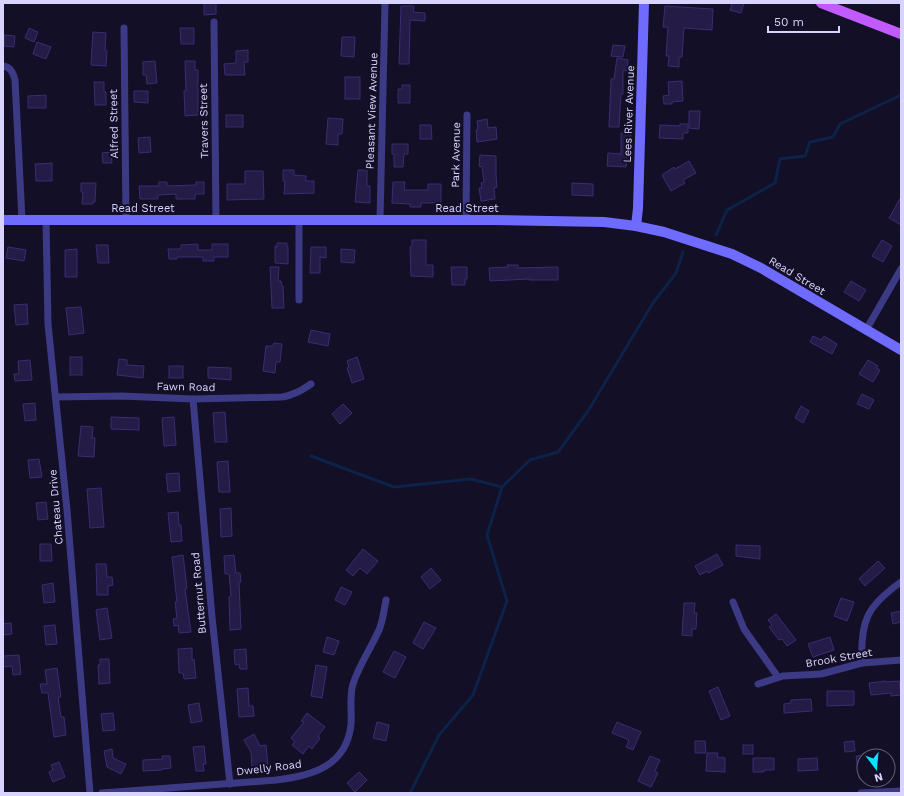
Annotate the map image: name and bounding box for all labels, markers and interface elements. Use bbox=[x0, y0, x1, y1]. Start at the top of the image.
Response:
scale bar bbox=[768, 8, 839, 34]
text: 50 m bbox=[774, 15, 804, 29]
street label: Pleasant View Avenue bbox=[363, 52, 381, 170]
street label: Lees River Avenue bbox=[621, 65, 637, 163]
street label: Travers Street bbox=[197, 83, 211, 159]
street label: Alfred Street bbox=[107, 89, 121, 159]
street label: Park Avenue bbox=[449, 122, 463, 188]
street label: Read Street bbox=[111, 202, 175, 215]
street label: Read Street bbox=[435, 202, 499, 215]
street label: Read Street bbox=[766, 254, 828, 298]
street label: Fawn Road bbox=[156, 380, 216, 394]
street label: Chateau Drive bbox=[46, 469, 66, 545]
street label: Butternut Road bbox=[189, 552, 209, 634]
street label: Brook Street bbox=[805, 646, 874, 670]
north arrow bbox=[856, 748, 896, 788]
street label: Dwelly Road bbox=[236, 758, 302, 778]
text: N bbox=[873, 770, 884, 785]

